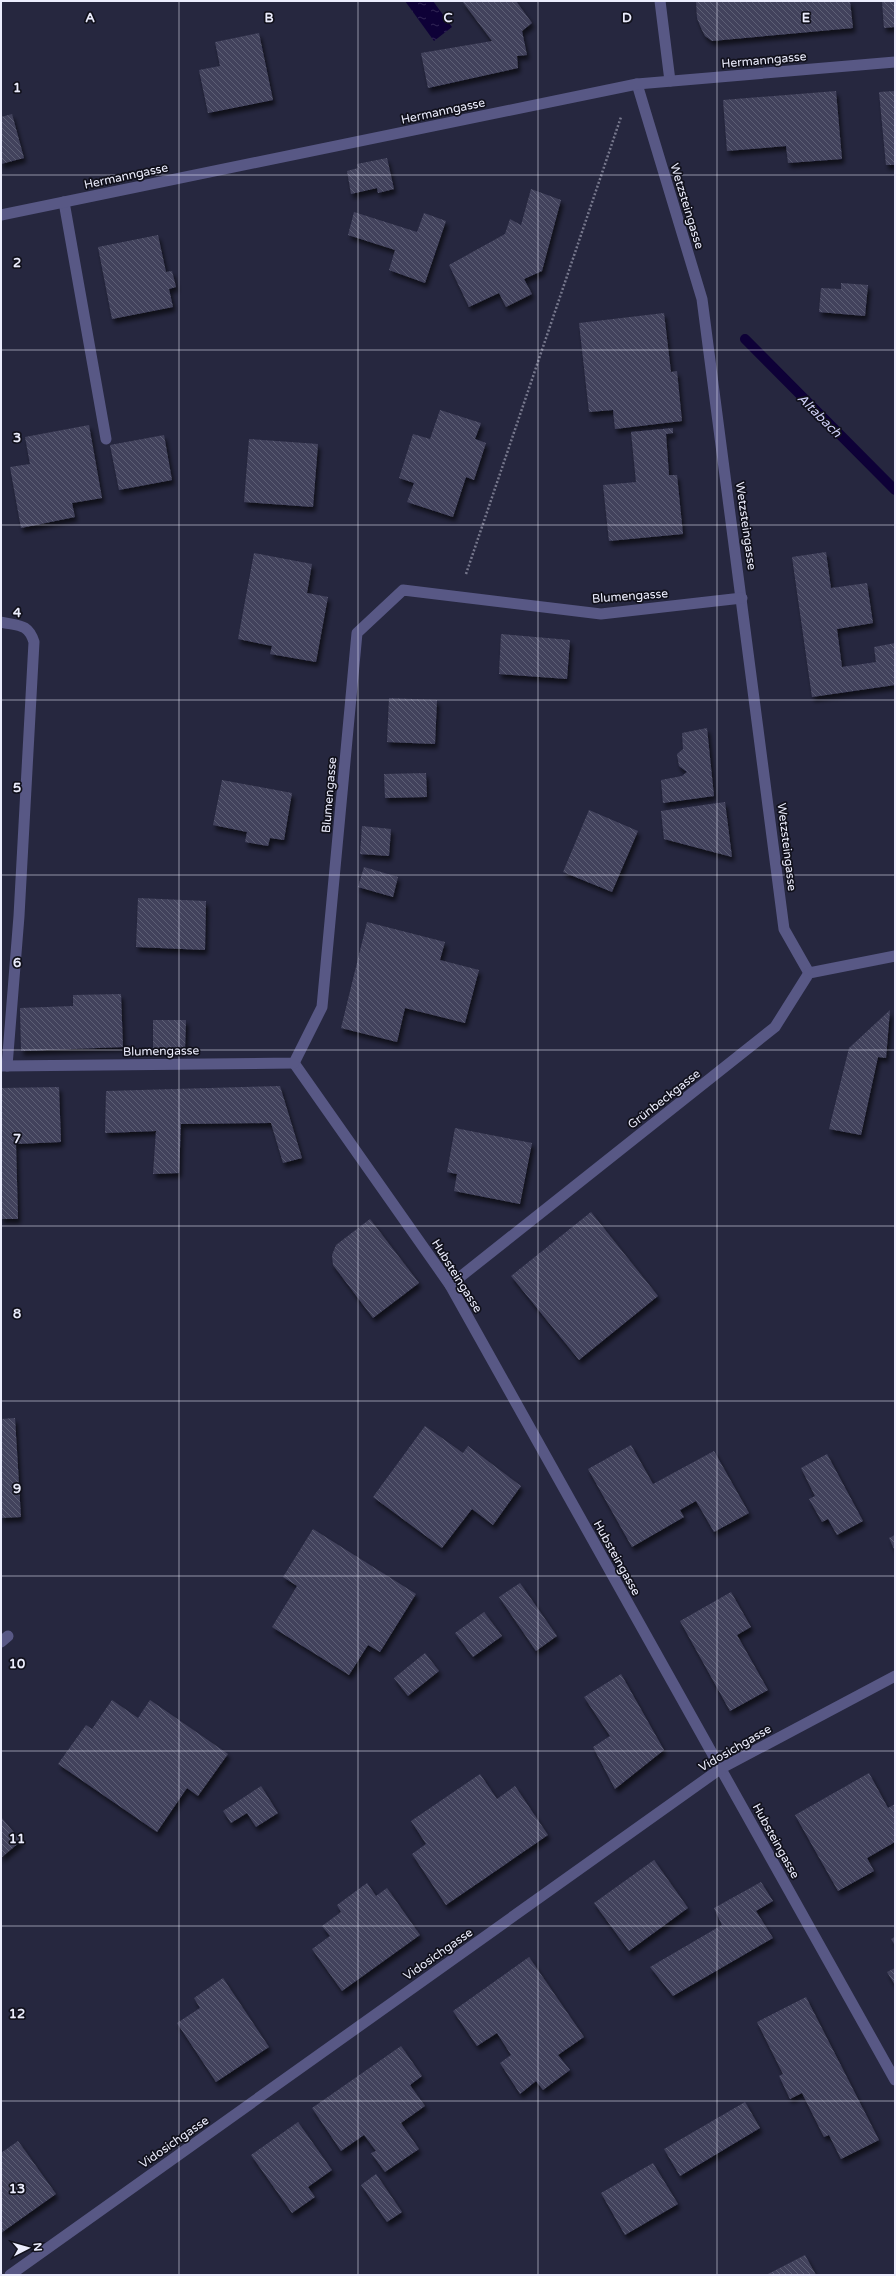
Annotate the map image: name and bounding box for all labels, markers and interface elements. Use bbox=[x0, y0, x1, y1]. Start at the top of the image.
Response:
text: A bbox=[85, 10, 95, 26]
text: B bbox=[264, 10, 274, 26]
text: C bbox=[443, 10, 453, 26]
text: D bbox=[622, 10, 632, 26]
text: E bbox=[802, 10, 810, 26]
street label: Hermanngasse bbox=[721, 49, 807, 71]
text: 1 bbox=[13, 80, 21, 96]
street label: Hermanngasse bbox=[400, 95, 486, 127]
street label: Hermanngasse bbox=[83, 160, 169, 192]
street label: Wetzsteingasse bbox=[667, 161, 707, 251]
text: 2 bbox=[13, 255, 21, 271]
water label: Altabach bbox=[794, 390, 845, 442]
text: 3 bbox=[13, 430, 21, 446]
street label: Wetzsteingasse bbox=[733, 481, 759, 571]
street label: Blumengasse bbox=[591, 586, 669, 606]
text: 4 bbox=[13, 605, 22, 621]
street label: Blumengasse bbox=[319, 756, 339, 834]
text: 5 bbox=[13, 780, 21, 796]
street label: Wetzsteingasse bbox=[775, 802, 799, 892]
text: 6 bbox=[13, 955, 21, 971]
street label: Blumengasse bbox=[123, 1043, 199, 1059]
street label: Grünbeckgasse bbox=[625, 1066, 703, 1132]
text: 7 bbox=[13, 1131, 21, 1147]
street label: Hubsteingasse bbox=[429, 1237, 485, 1315]
text: 8 bbox=[13, 1306, 21, 1322]
text: 9 bbox=[13, 1481, 21, 1497]
street label: Hubsteingasse bbox=[591, 1518, 644, 1598]
text: 10 bbox=[9, 1656, 25, 1672]
street label: Vidosichgasse bbox=[696, 1722, 774, 1774]
street label: Hubsteingasse bbox=[750, 1801, 803, 1881]
text: 11 bbox=[9, 1831, 25, 1847]
street label: Vidosichgasse bbox=[401, 1925, 475, 1983]
text: 12 bbox=[9, 2006, 25, 2022]
street label: Vidosichgasse bbox=[137, 2113, 211, 2171]
text: 13 bbox=[9, 2181, 25, 2197]
north arrow bbox=[8, 2228, 48, 2268]
text: N bbox=[31, 2242, 44, 2252]

